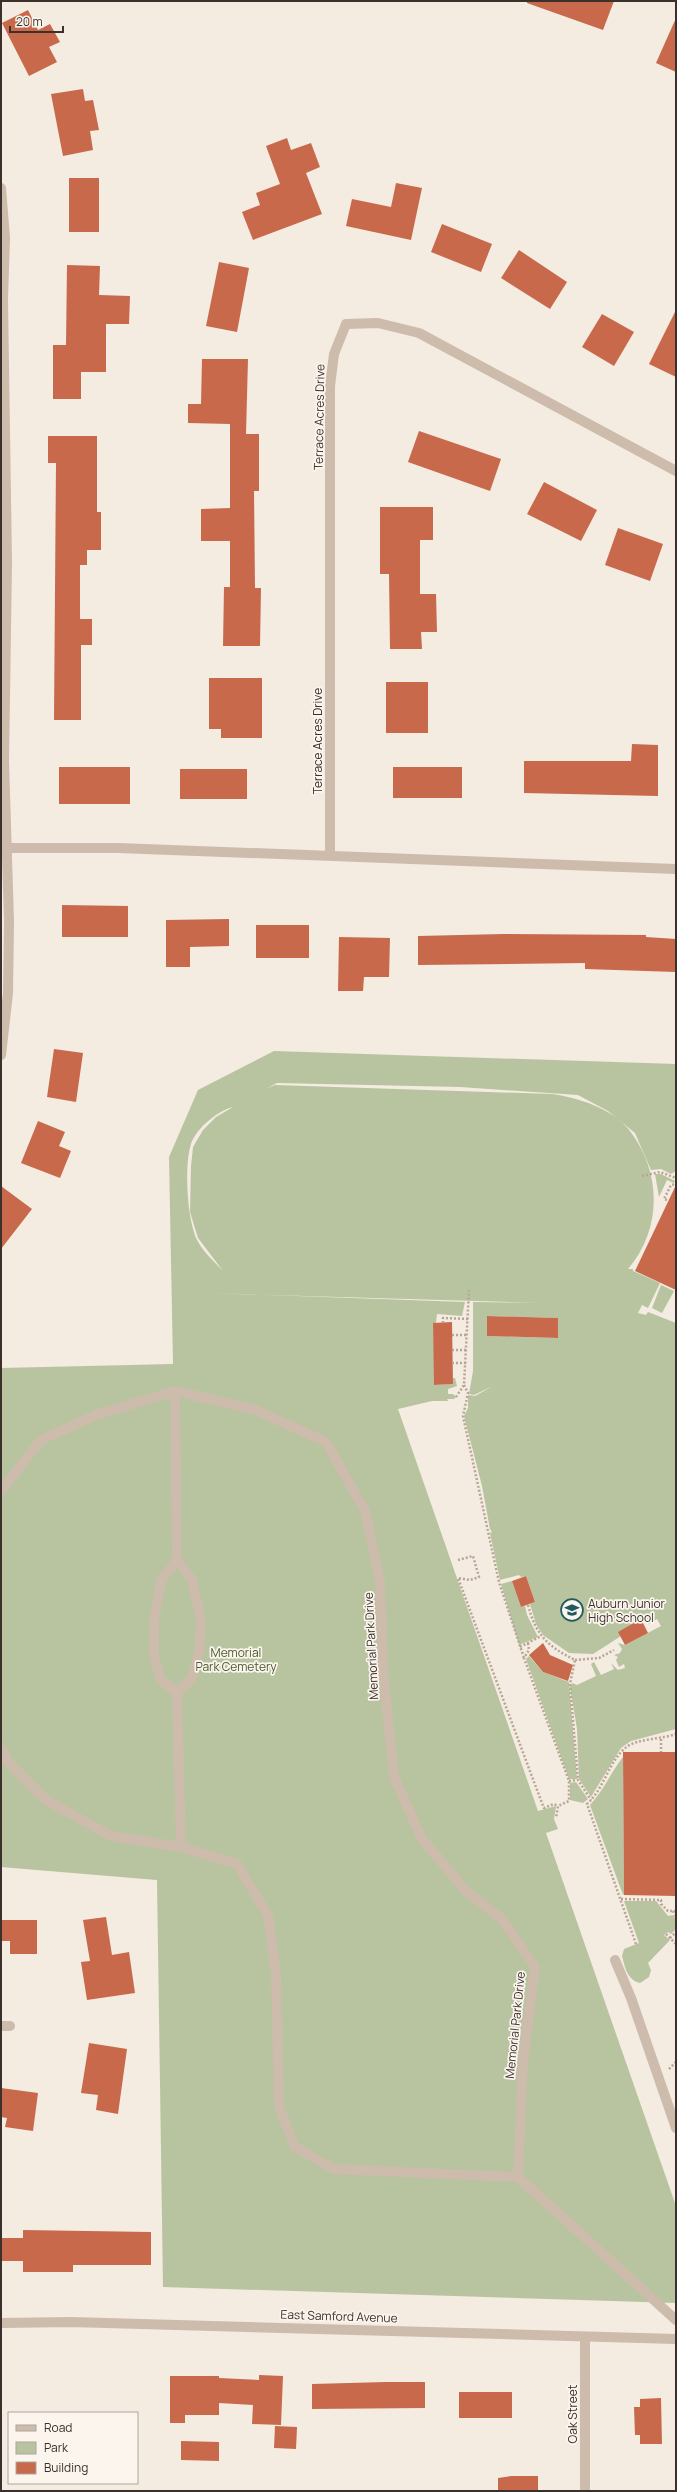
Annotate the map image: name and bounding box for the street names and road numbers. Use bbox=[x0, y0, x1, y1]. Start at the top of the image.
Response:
street label: Terrace Acres Drive bbox=[310, 364, 328, 470]
street label: Terrace Acres Drive bbox=[309, 688, 326, 794]
street label: Memorial Park Drive bbox=[360, 1592, 382, 1700]
street label: Memorial Park Drive bbox=[501, 1971, 529, 2079]
street label: East Samford Avenue bbox=[280, 2305, 398, 2327]
street label: Oak Street bbox=[564, 2384, 581, 2443]

